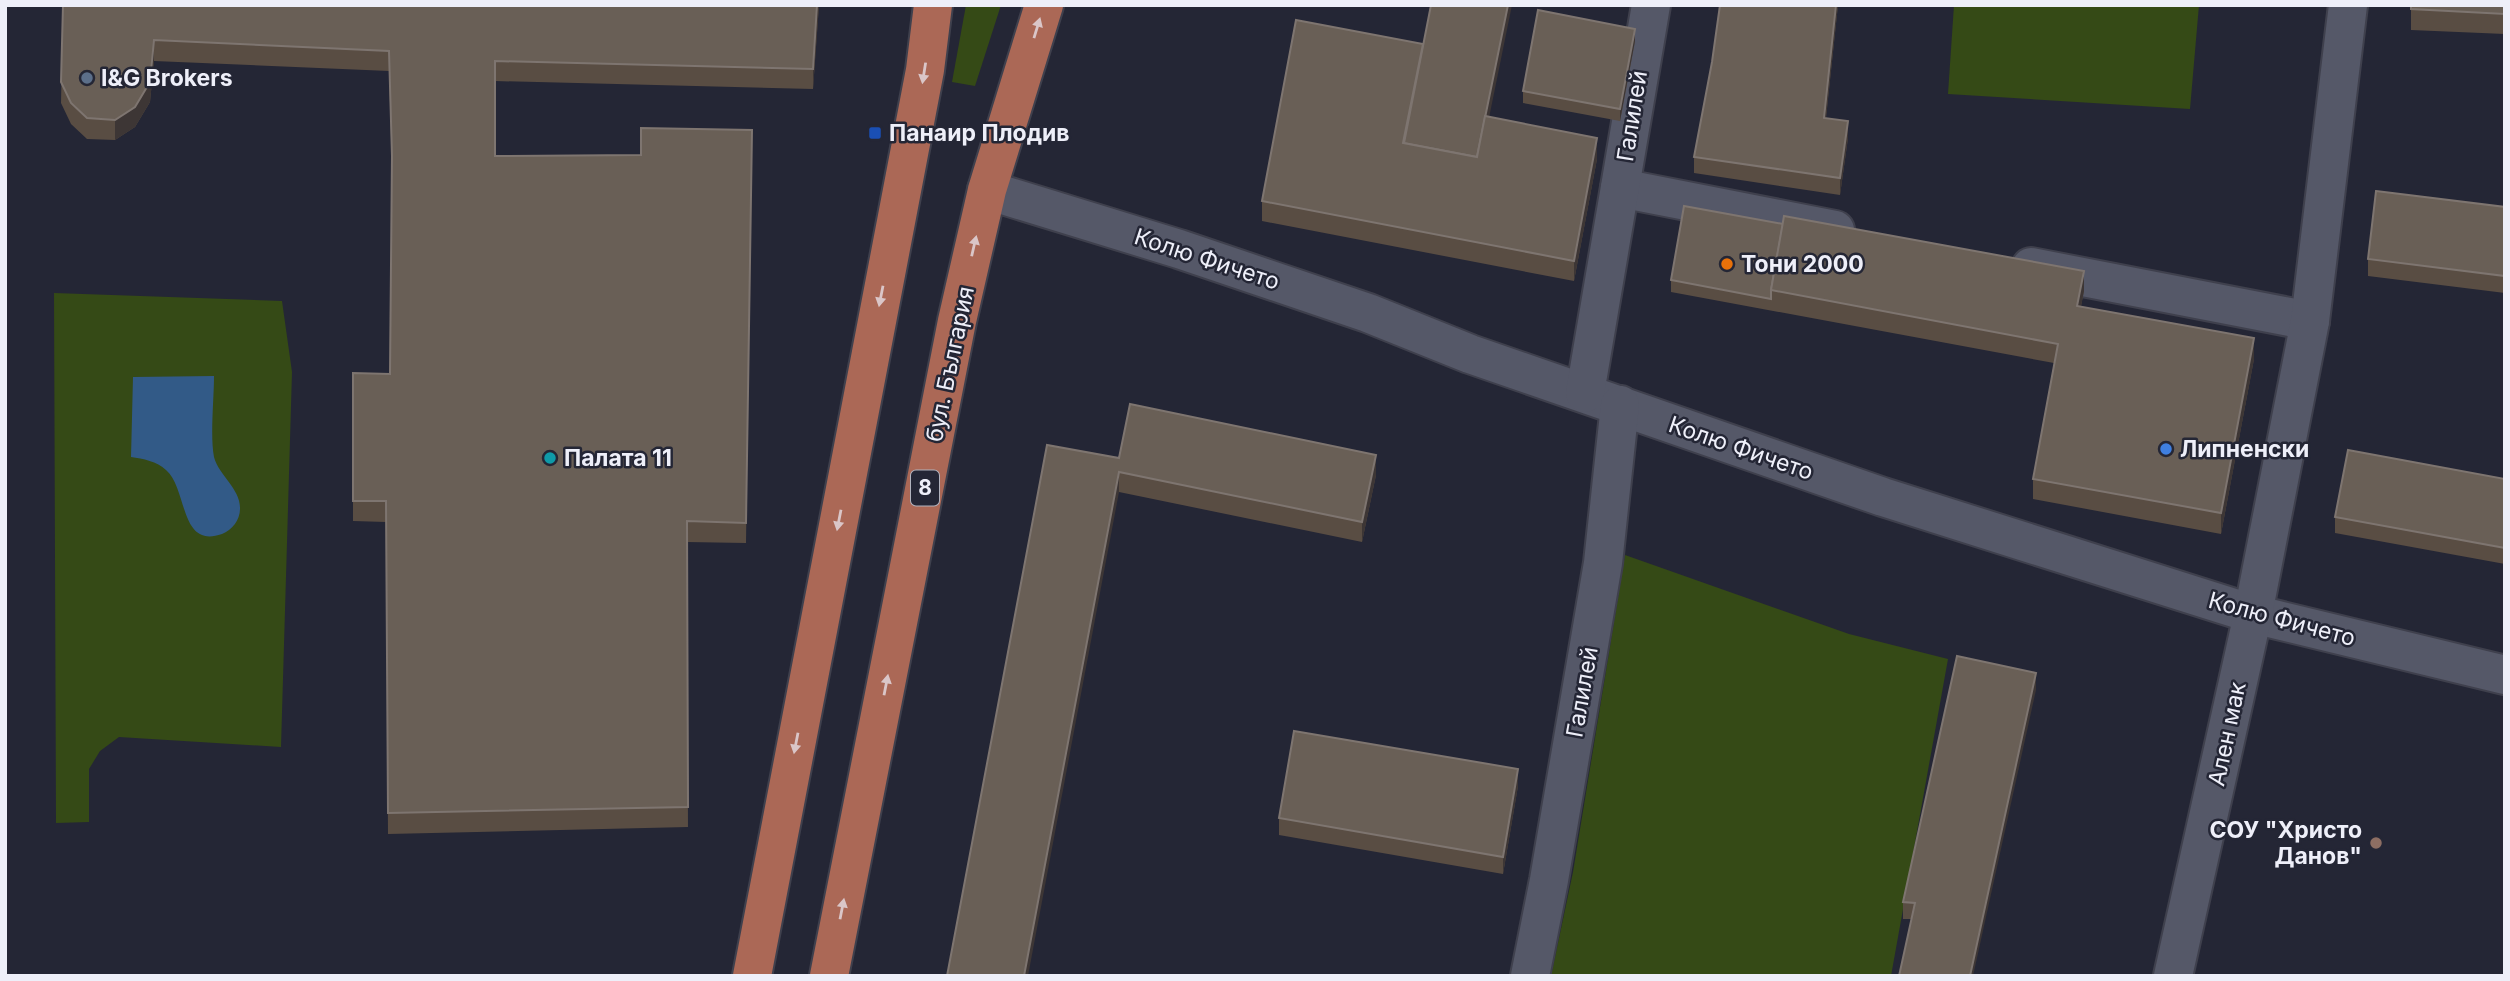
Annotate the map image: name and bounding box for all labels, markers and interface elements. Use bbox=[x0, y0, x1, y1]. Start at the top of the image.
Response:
one-way arrow bbox=[1033, 17, 1043, 38]
one-way arrow bbox=[918, 62, 929, 84]
place label: I&G Brokers bbox=[101, 64, 233, 92]
street label: Галилей bbox=[1611, 69, 1653, 163]
marker: I&G Brokers bbox=[79, 70, 95, 86]
place label: Панаир Плодив bbox=[889, 119, 1070, 147]
marker: Панаир Плодив bbox=[867, 125, 883, 141]
street label: Колю Фичето bbox=[1131, 222, 1283, 296]
one-way arrow bbox=[969, 235, 980, 257]
place label: Тони 2000 bbox=[1741, 250, 1864, 278]
marker: Тони 2000 bbox=[1719, 256, 1735, 272]
street label: бул. България bbox=[920, 284, 980, 444]
one-way arrow bbox=[876, 285, 887, 307]
street label: Колю Фичето bbox=[1665, 410, 1817, 486]
place label: Липненски bbox=[2180, 435, 2309, 463]
marker: Липненски bbox=[2158, 441, 2174, 457]
place label: Палата 11 bbox=[564, 444, 672, 472]
marker: Палата 11 bbox=[542, 450, 558, 466]
road number: 8 bbox=[911, 470, 939, 505]
one-way arrow bbox=[833, 509, 844, 531]
street label: Колю Фичето bbox=[2206, 586, 2358, 652]
street label: Галилей bbox=[1560, 644, 1604, 740]
one-way arrow bbox=[881, 674, 892, 696]
street label: Ален мак bbox=[2202, 679, 2252, 789]
one-way arrow bbox=[790, 732, 801, 754]
place label: СОУ "Христо Данов" bbox=[2209, 816, 2362, 870]
marker: СОУ "Христо Данов" bbox=[2368, 835, 2384, 851]
one-way arrow bbox=[837, 898, 848, 920]

